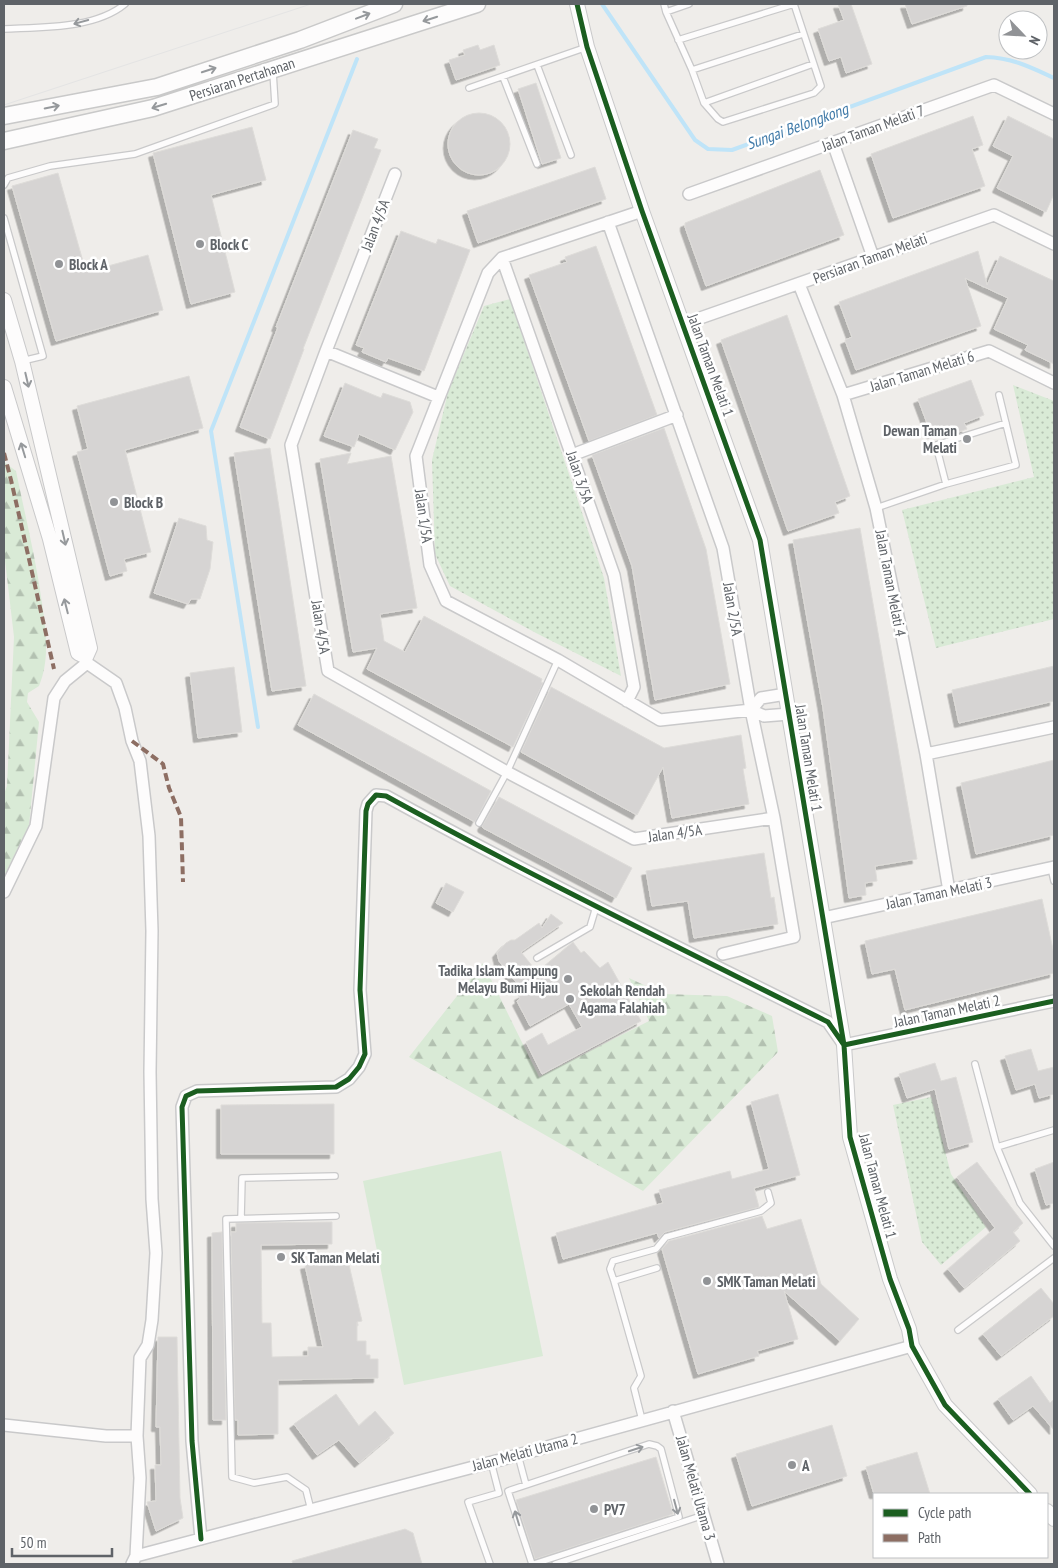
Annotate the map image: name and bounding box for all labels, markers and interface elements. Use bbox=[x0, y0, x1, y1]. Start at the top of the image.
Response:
north arrow bbox=[998, 10, 1048, 60]
one-way arrow bbox=[355, 11, 370, 20]
one-way arrow bbox=[423, 15, 439, 24]
one-way arrow bbox=[73, 18, 89, 28]
text: N bbox=[1025, 33, 1045, 48]
street label: Persiaran Pertahanan bbox=[187, 53, 297, 105]
one-way arrow bbox=[201, 64, 217, 74]
water label: Sungai Belongkong bbox=[743, 98, 852, 154]
street label: Jalan Taman Melati 7 bbox=[818, 101, 927, 156]
one-way arrow bbox=[43, 102, 59, 111]
one-way arrow bbox=[152, 102, 167, 111]
street label: Jalan 4/5A bbox=[356, 196, 394, 255]
street label: Persiaran Taman Melati bbox=[810, 229, 930, 287]
place label: Block C bbox=[210, 235, 249, 254]
marker: Block C bbox=[194, 238, 206, 250]
place label: Block A bbox=[69, 255, 108, 274]
marker: Block A bbox=[53, 258, 65, 270]
street label: Jalan Taman Melati 1 bbox=[683, 310, 738, 419]
street label: Jalan Taman Melati 6 bbox=[867, 346, 977, 396]
one-way arrow bbox=[23, 372, 32, 388]
place label: Dewan Taman Melati bbox=[883, 421, 957, 457]
marker: Dewan Taman Melati bbox=[961, 433, 973, 445]
one-way arrow bbox=[17, 442, 27, 458]
street label: Jalan 3/5A bbox=[562, 447, 598, 506]
street label: Jalan 1/5A bbox=[411, 487, 437, 545]
place label: Block B bbox=[124, 493, 163, 512]
marker: Block B bbox=[108, 496, 120, 508]
street label: Jalan Taman Melati 4 bbox=[871, 527, 911, 638]
one-way arrow bbox=[60, 530, 69, 546]
street label: Jalan 2/5A bbox=[719, 580, 747, 638]
street label: Jalan 4/5A bbox=[307, 598, 335, 656]
one-way arrow bbox=[61, 599, 70, 615]
street label: Jalan Taman Melati 1 bbox=[791, 702, 827, 813]
street label: Jalan 4/5A bbox=[646, 820, 704, 846]
street label: Jalan Taman Melati 3 bbox=[883, 872, 994, 914]
place label: Tadika Islam Kampung Melayu Bumi Hijau bbox=[438, 961, 558, 997]
marker: Tadika Islam Kampung Melayu Bumi Hijau bbox=[562, 973, 574, 985]
place label: Sekolah Rendah Agama Falahiah bbox=[579, 981, 665, 1017]
street label: Jalan Taman Melati 2 bbox=[891, 990, 1002, 1032]
marker: Sekolah Rendah Agama Falahiah bbox=[564, 993, 576, 1005]
street label: Jalan Taman Melati 1 bbox=[855, 1130, 901, 1241]
place label: SK Taman Melati bbox=[291, 1248, 380, 1267]
marker: SK Taman Melati bbox=[275, 1251, 287, 1263]
place label: SMK Taman Melati bbox=[717, 1272, 816, 1291]
marker: SMK Taman Melati bbox=[701, 1275, 713, 1287]
street label: Jalan Melati Utama 2 bbox=[469, 1429, 580, 1475]
street label: Jalan Melati Utama 3 bbox=[672, 1432, 720, 1543]
one-way arrow bbox=[627, 1443, 643, 1453]
place label: A bbox=[801, 1456, 810, 1475]
marker: A bbox=[786, 1459, 798, 1471]
legend bbox=[873, 1493, 1048, 1558]
one-way arrow bbox=[672, 1499, 682, 1515]
place label: PV7 bbox=[604, 1500, 626, 1519]
marker: PV7 bbox=[588, 1503, 600, 1515]
text: Cycle path bbox=[918, 1503, 971, 1522]
one-way arrow bbox=[512, 1510, 521, 1526]
scale bar bbox=[12, 1526, 112, 1558]
text: Path bbox=[918, 1528, 941, 1547]
text: 50 m bbox=[20, 1533, 46, 1552]

